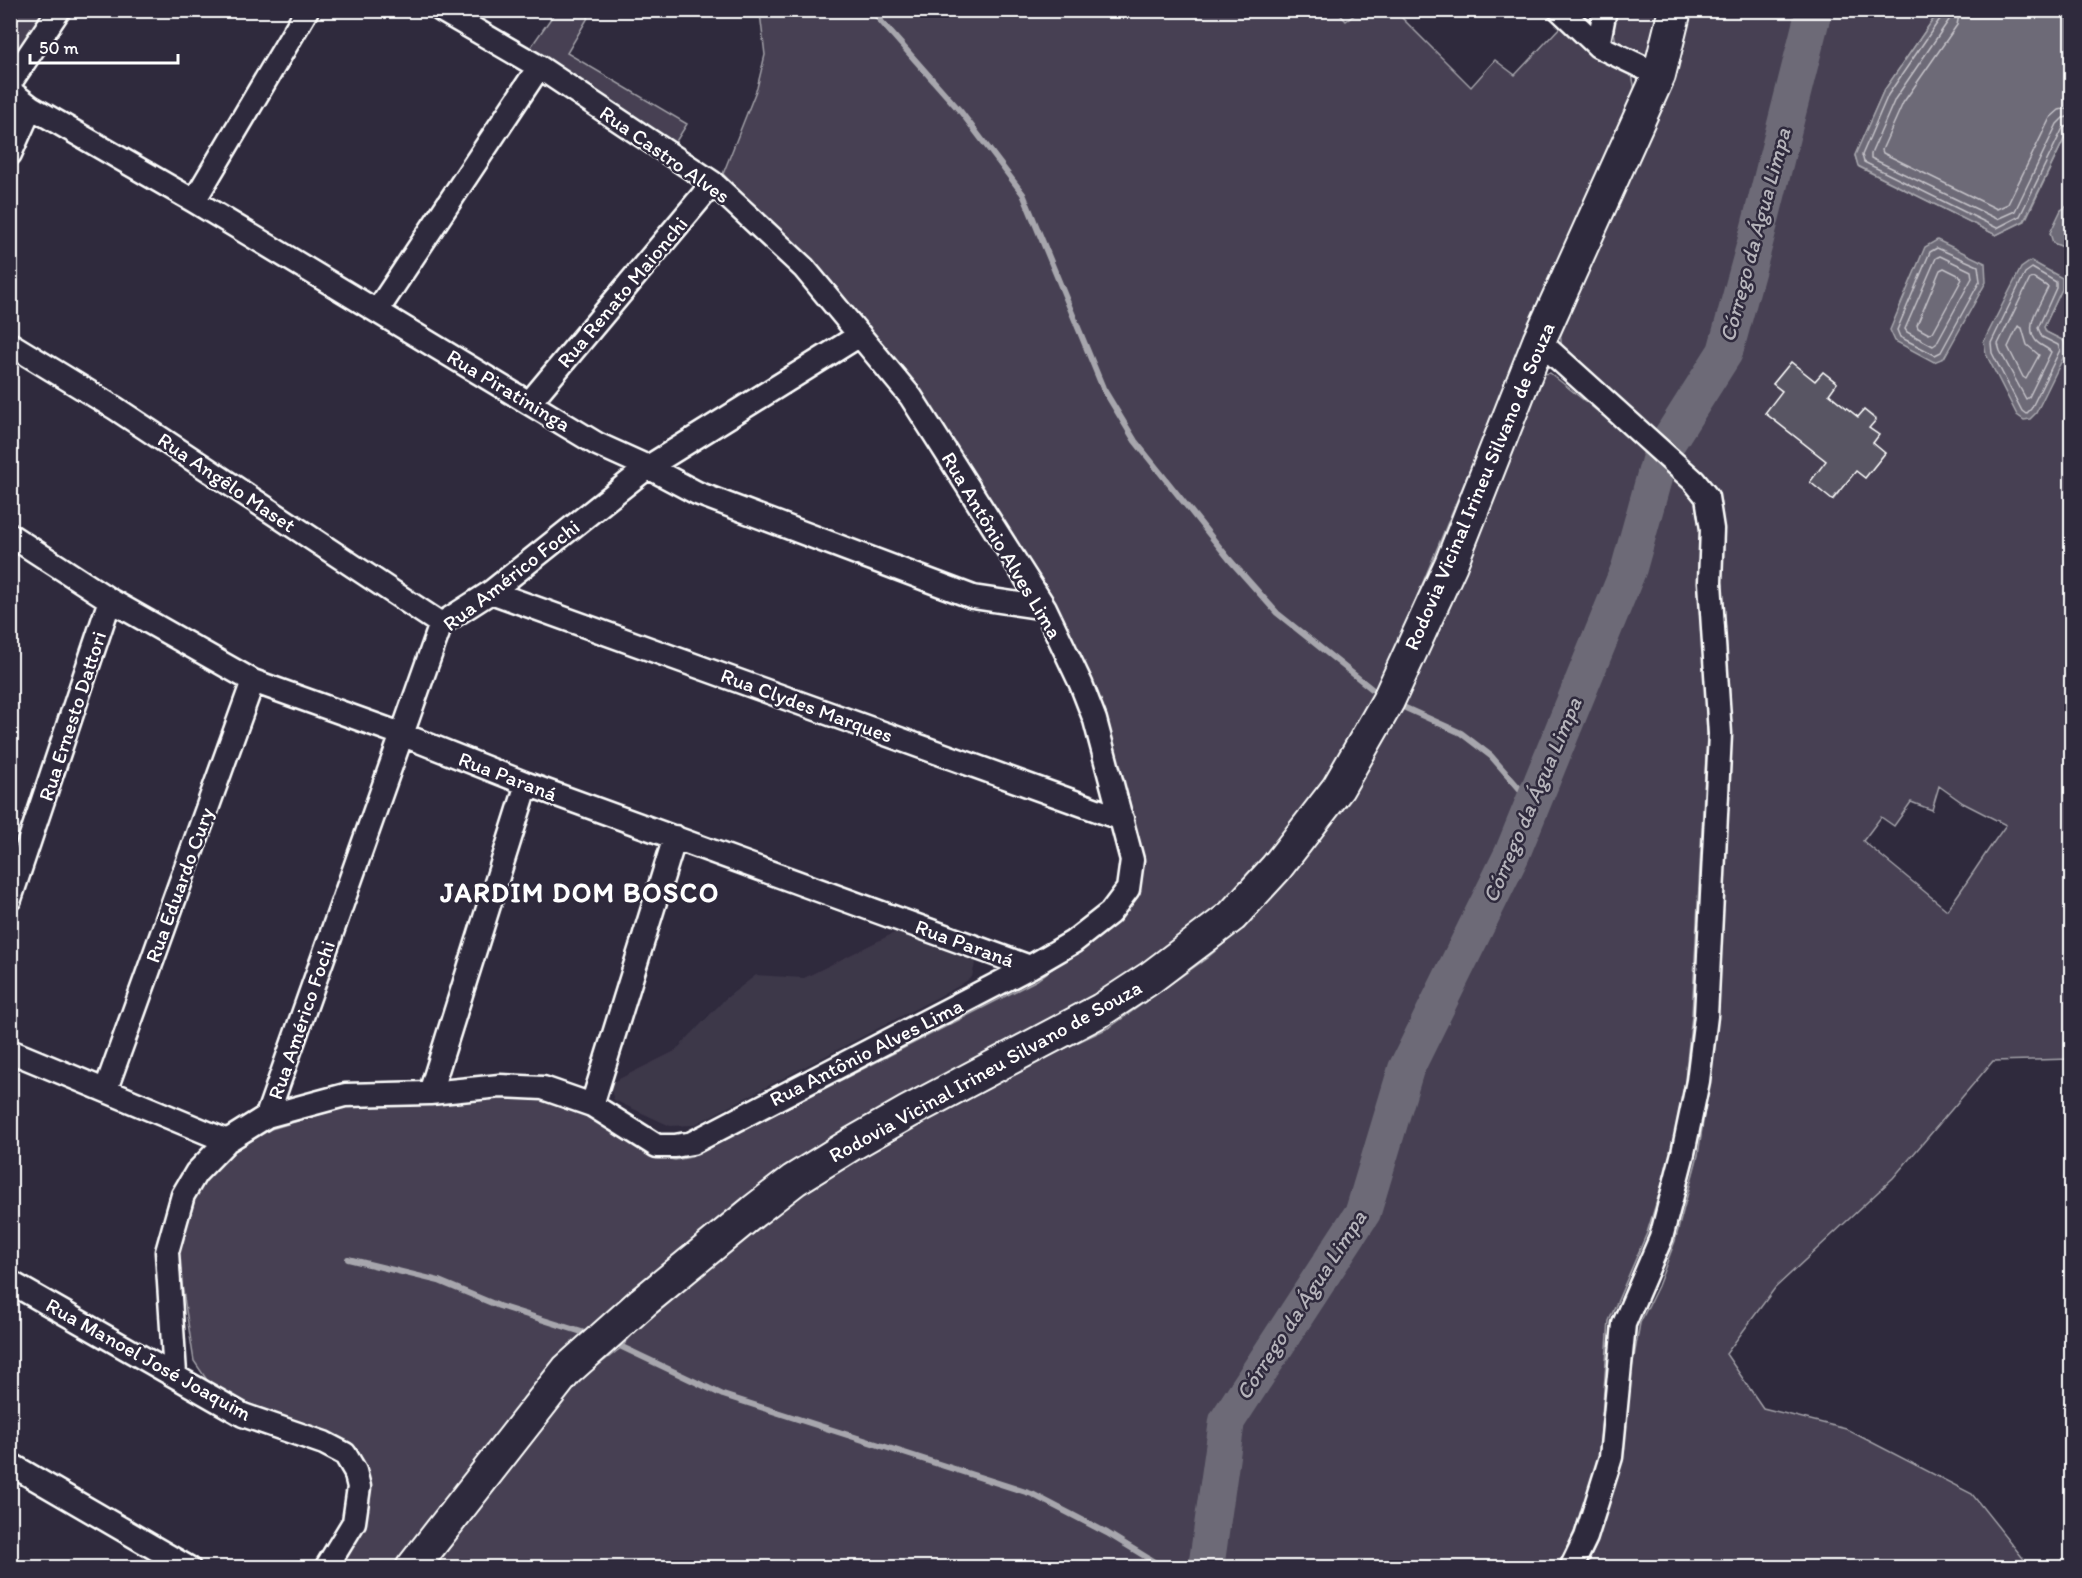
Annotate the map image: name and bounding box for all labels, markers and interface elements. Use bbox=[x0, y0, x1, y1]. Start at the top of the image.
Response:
scale bar bbox=[30, 27, 178, 65]
text: 50 m bbox=[39, 37, 79, 59]
street label: Rua Castro Alves bbox=[595, 100, 735, 208]
water label: Córrego da Água Limpa bbox=[1713, 125, 1797, 345]
street label: Rua Renato Maionchi bbox=[551, 211, 693, 373]
street label: Rodovia Vicinal Irineu Silvano de Souza bbox=[1398, 318, 1560, 654]
street label: Rua Piratininga bbox=[443, 343, 575, 437]
street label: Rua Angêlo Maset bbox=[153, 427, 301, 537]
street label: Rua Antônio Alves Lima bbox=[936, 447, 1068, 643]
street label: Rua Américo Fochi bbox=[438, 514, 584, 636]
street label: Rua Ernesto Dattori bbox=[33, 628, 111, 804]
street label: Rua Clydes Marques bbox=[718, 662, 896, 748]
water label: Córrego da Água Limpa bbox=[1477, 693, 1588, 907]
street label: Rua Paraná bbox=[455, 746, 561, 806]
street label: Rua Eduardo Cury bbox=[139, 804, 219, 966]
district label: JARDIM DOM BOSCO bbox=[439, 876, 720, 909]
street label: Rua Paraná bbox=[912, 914, 1018, 972]
street label: Rua Américo Fochi bbox=[262, 937, 340, 1103]
street label: Rodovia Vicinal Irineu Silvano de Souza bbox=[824, 974, 1146, 1168]
street label: Rua Antônio Alves Lima bbox=[765, 992, 967, 1112]
water label: Córrego da Água Limpa bbox=[1230, 1205, 1373, 1405]
street label: Rua Manoel José Joaquim bbox=[42, 1292, 256, 1426]

